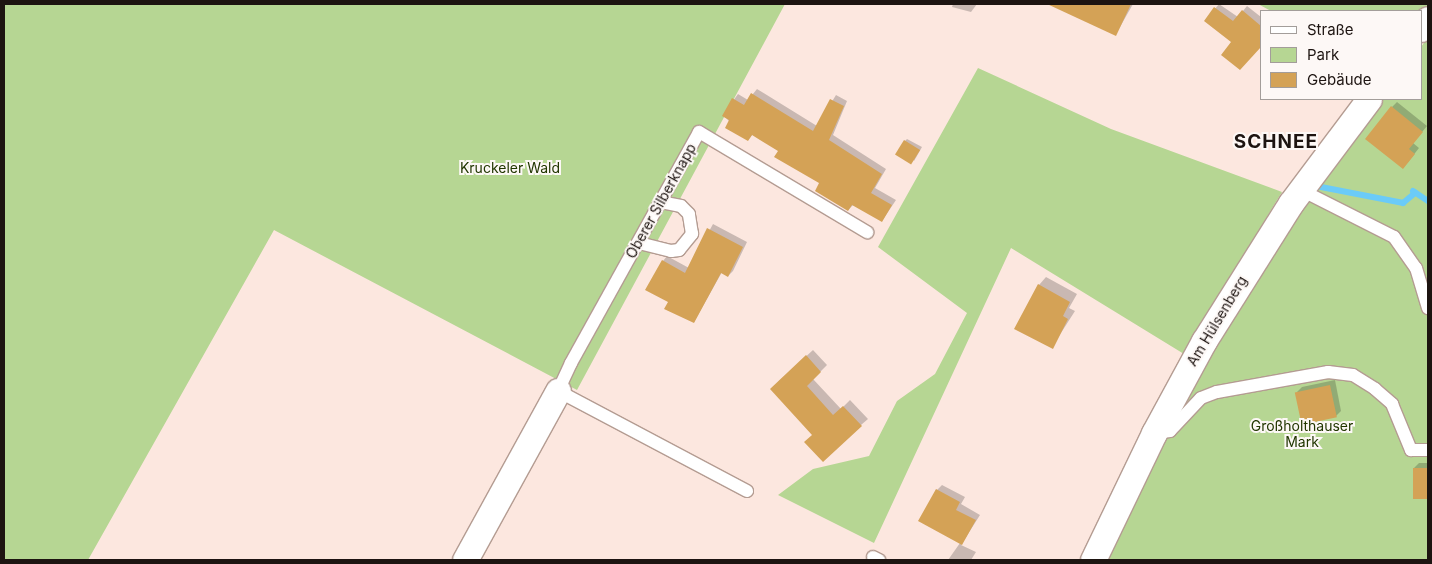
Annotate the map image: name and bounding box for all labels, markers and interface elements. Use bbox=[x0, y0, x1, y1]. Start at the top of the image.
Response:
legend bbox=[1260, 10, 1422, 100]
text: Straße bbox=[1307, 20, 1354, 39]
text: Park bbox=[1307, 45, 1339, 64]
text: Gebäude bbox=[1307, 70, 1372, 89]
district label: SCHNEE bbox=[1233, 131, 1319, 153]
street label: Oberer Silberknapp bbox=[622, 141, 700, 261]
park label: Kruckeler Wald bbox=[460, 160, 560, 176]
street label: Am Hülsenberg bbox=[1184, 273, 1250, 369]
park label: Großholthauser Mark bbox=[1251, 418, 1353, 451]

